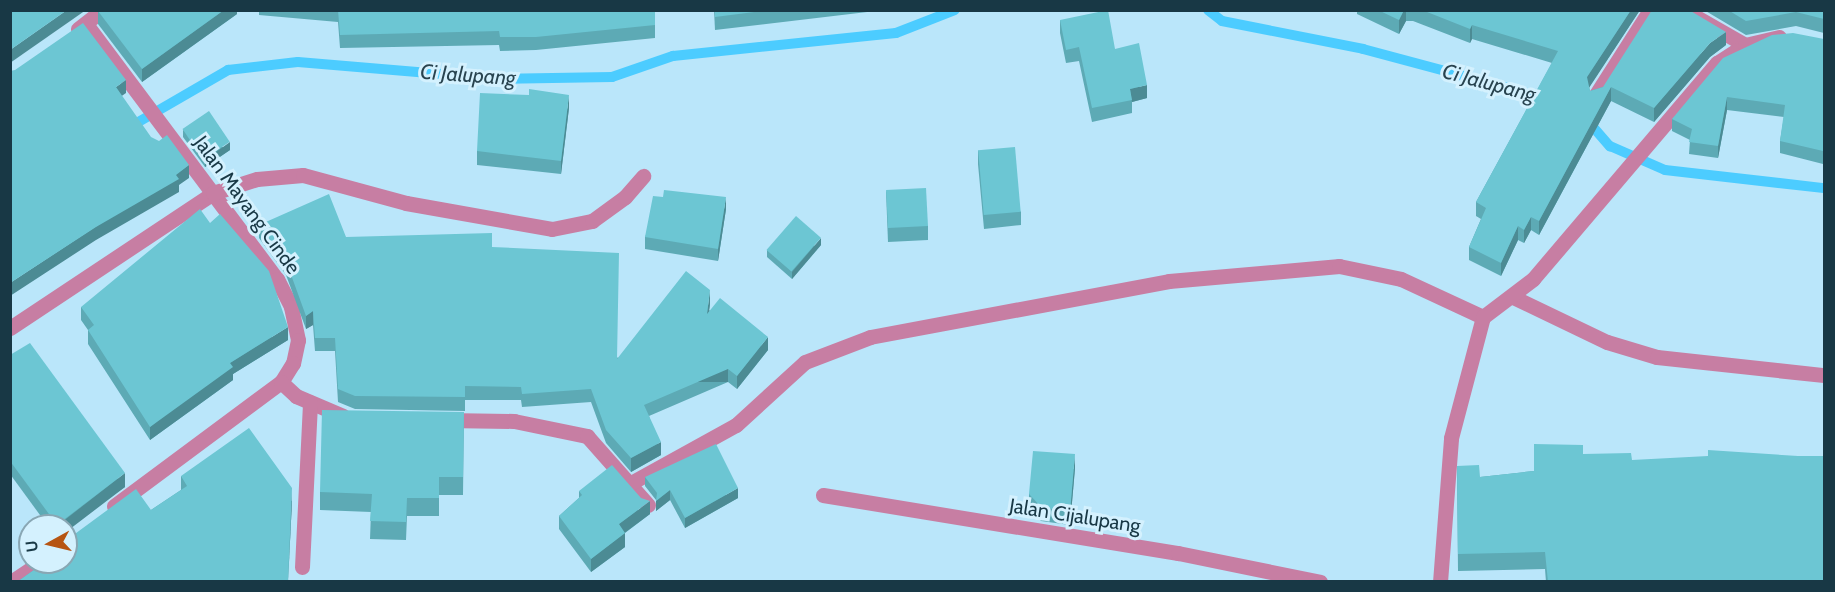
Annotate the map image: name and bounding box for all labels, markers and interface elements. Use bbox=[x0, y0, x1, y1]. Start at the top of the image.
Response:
water label: Ci Jalupang bbox=[1440, 58, 1538, 108]
water label: Ci Jalupang bbox=[419, 59, 517, 91]
street label: Jalan Mayang Cinde bbox=[189, 131, 305, 279]
street label: Jalan Cijalupang bbox=[1008, 494, 1142, 538]
north arrow bbox=[18, 514, 78, 574]
text: U bbox=[21, 539, 42, 553]

